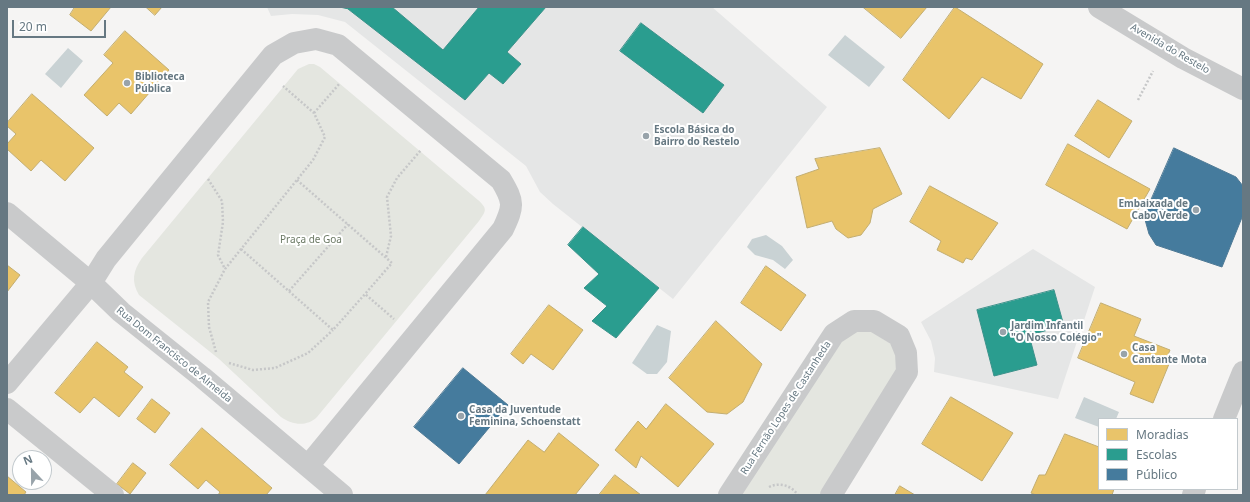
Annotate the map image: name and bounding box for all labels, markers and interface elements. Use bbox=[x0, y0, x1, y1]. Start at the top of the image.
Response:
scale bar bbox=[14, 12, 108, 38]
text: 20 m bbox=[19, 18, 47, 35]
street label: Avenida do Restelo bbox=[1128, 21, 1212, 77]
place label: Biblioteca Pública bbox=[135, 71, 185, 94]
marker: Biblioteca Pública bbox=[122, 78, 132, 88]
place label: Escola Básica do Bairro do Restelo bbox=[654, 124, 739, 148]
marker: Escola Básica do Bairro do Restelo bbox=[641, 131, 651, 141]
place label: Embaixada de Cabo Verde bbox=[1118, 198, 1188, 222]
marker: Embaixada de Cabo Verde bbox=[1191, 205, 1201, 215]
park label: Praça de Goa bbox=[280, 234, 342, 246]
street label: Rua Dom Francisco de Almeida bbox=[114, 305, 234, 405]
place label: Jardim Infantil "O Nosso Colégio" bbox=[1011, 320, 1101, 344]
marker: Jardim Infantil "O Nosso Colégio" bbox=[998, 327, 1008, 337]
street label: Rua Fernão Lopes de Castanheda bbox=[738, 339, 834, 477]
place label: Casa Cantante Mota bbox=[1132, 342, 1207, 366]
marker: Casa Cantante Mota bbox=[1119, 349, 1129, 359]
place label: Casa da Juventude Feminina, Schoenstatt bbox=[469, 404, 581, 428]
marker: Casa da Juventude Feminina, Schoenstatt bbox=[456, 411, 466, 421]
legend bbox=[1098, 418, 1238, 490]
text: Moradias bbox=[1136, 426, 1189, 443]
text: Escolas bbox=[1136, 446, 1177, 463]
north arrow bbox=[12, 450, 52, 490]
text: N bbox=[21, 451, 35, 468]
text: Público bbox=[1136, 466, 1177, 483]

